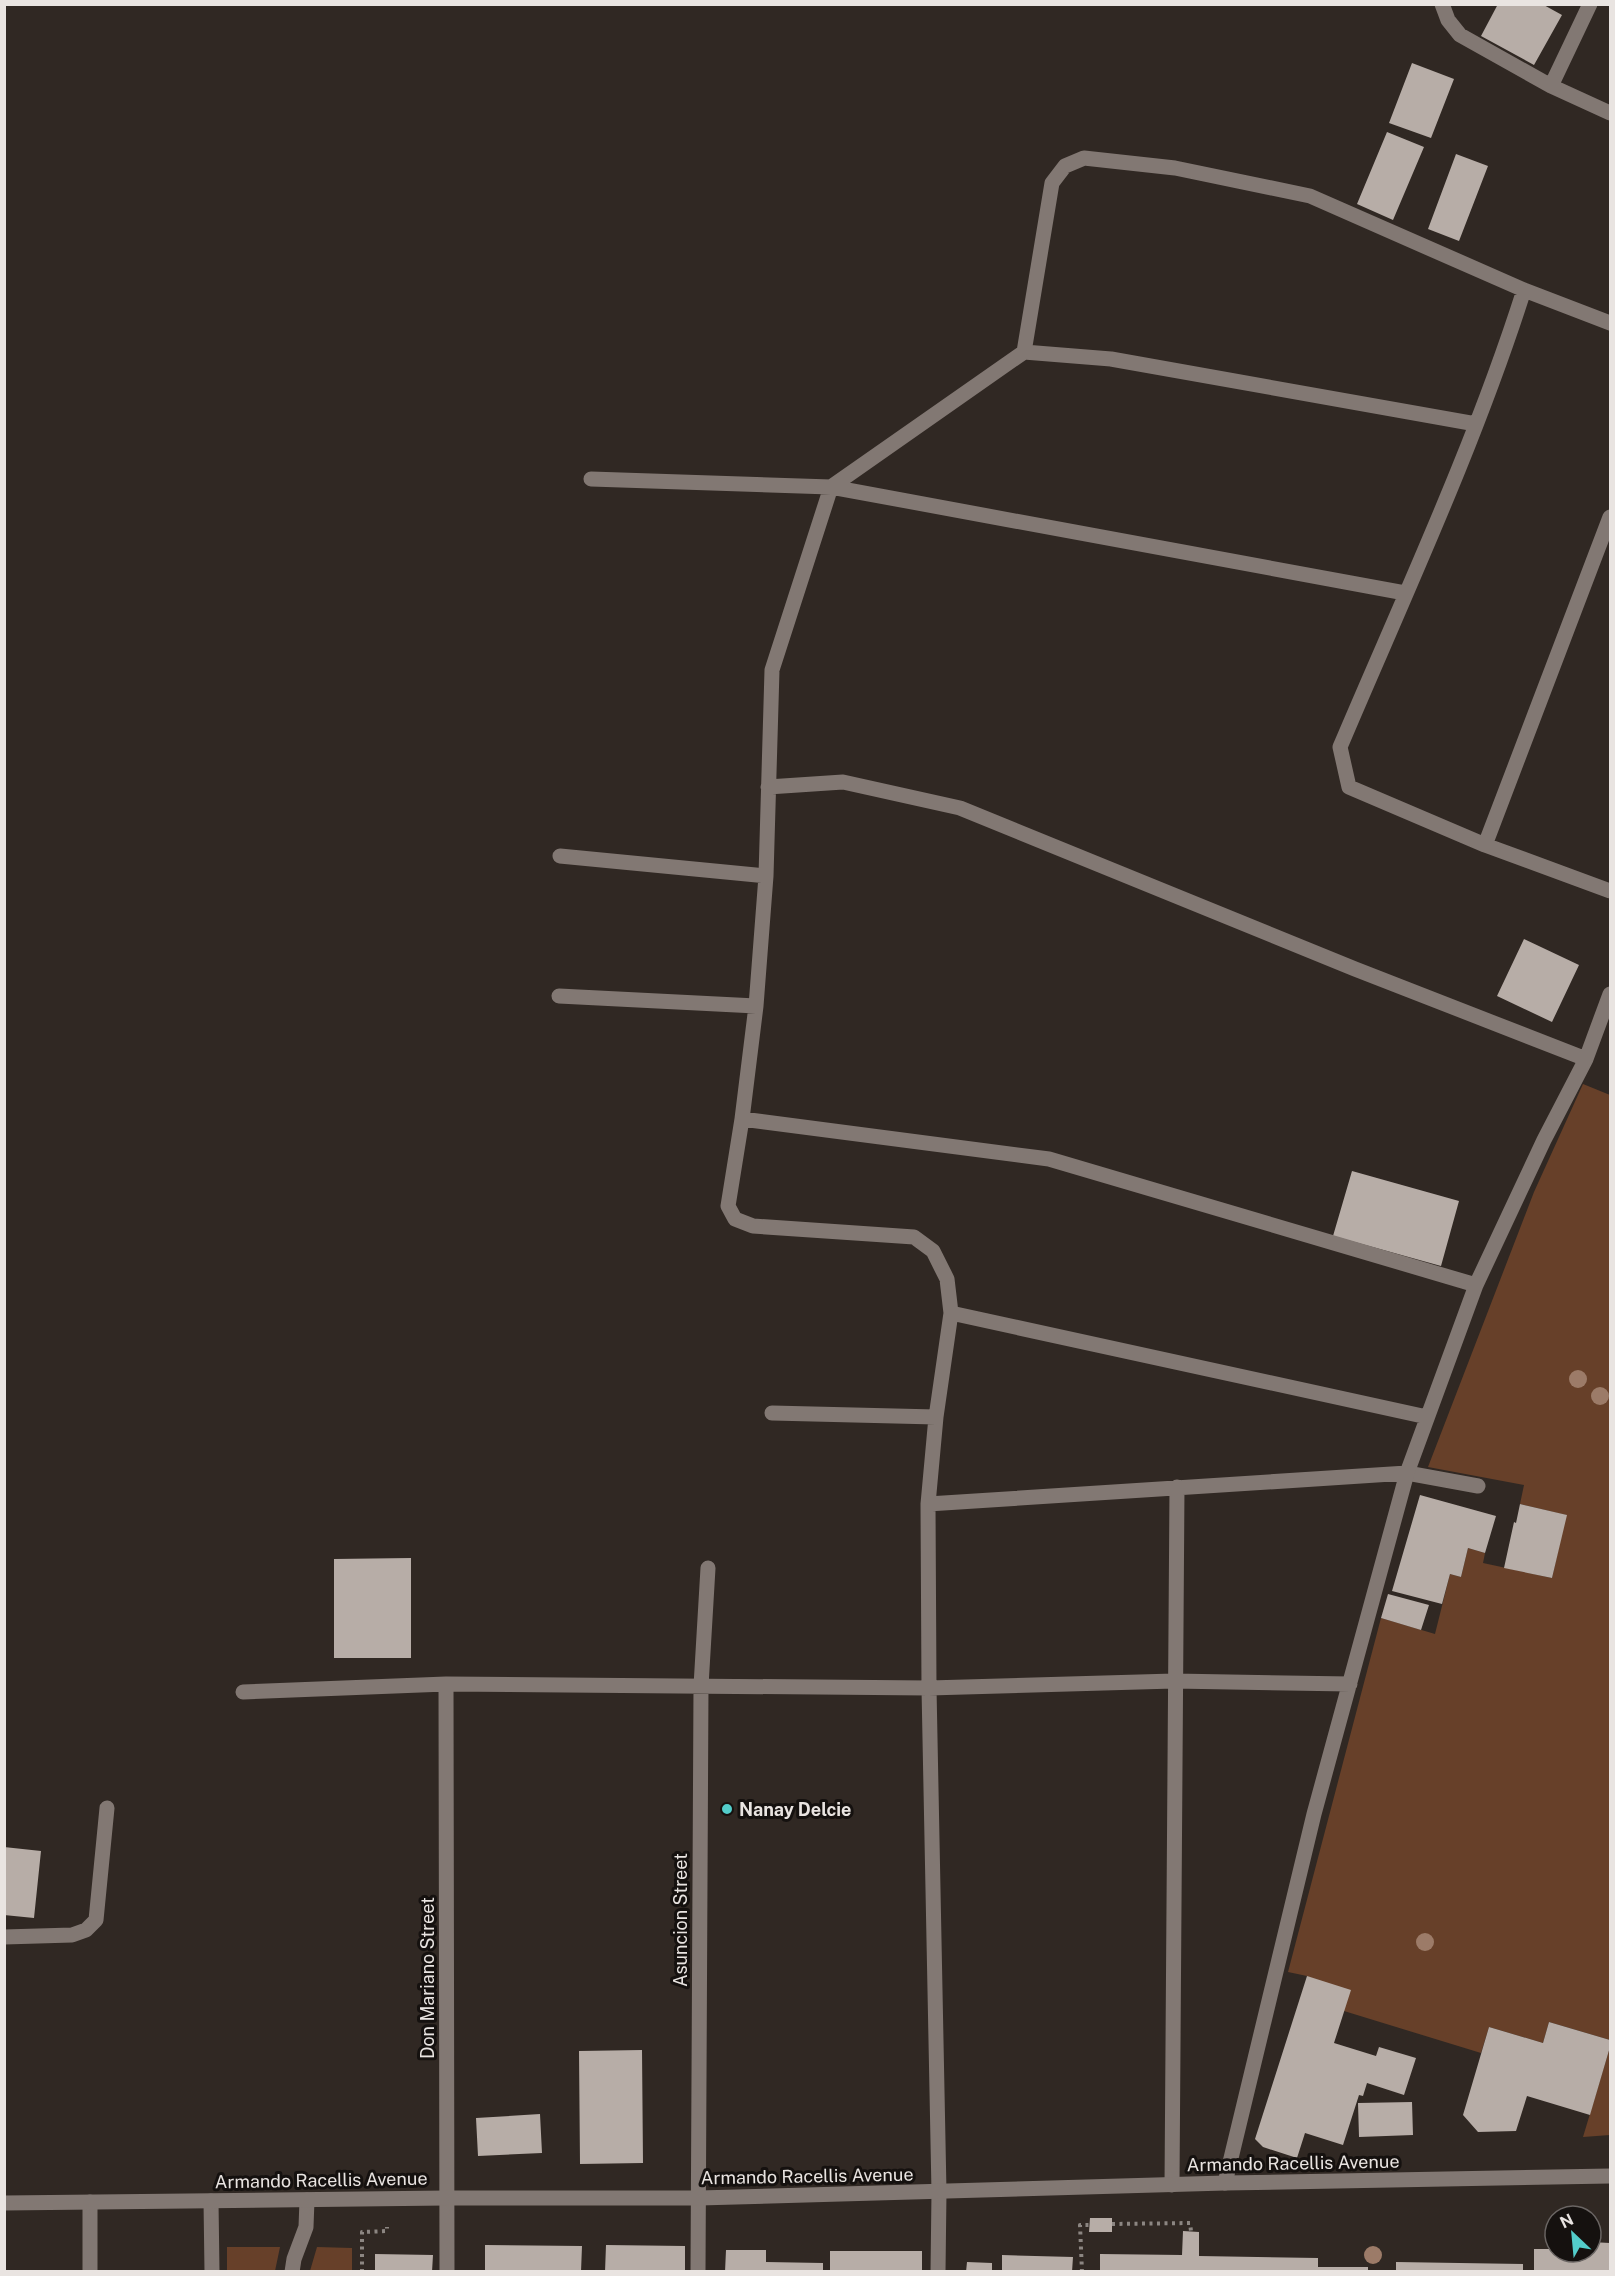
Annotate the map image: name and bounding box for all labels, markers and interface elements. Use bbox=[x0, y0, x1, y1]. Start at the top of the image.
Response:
place label: Nanay Delcie bbox=[739, 1799, 851, 1820]
marker: Nanay Delcie bbox=[720, 1802, 734, 1816]
street label: Asuncion Street bbox=[670, 1853, 691, 1987]
street label: Don Mariano Street bbox=[417, 1897, 438, 2059]
street label: Armando Racellis Avenue bbox=[1186, 2151, 1400, 2175]
street label: Armando Racellis Avenue bbox=[700, 2164, 914, 2188]
street label: Armando Racellis Avenue bbox=[214, 2168, 428, 2192]
north arrow bbox=[1543, 2204, 1603, 2264]
text: N bbox=[1557, 2210, 1576, 2232]

